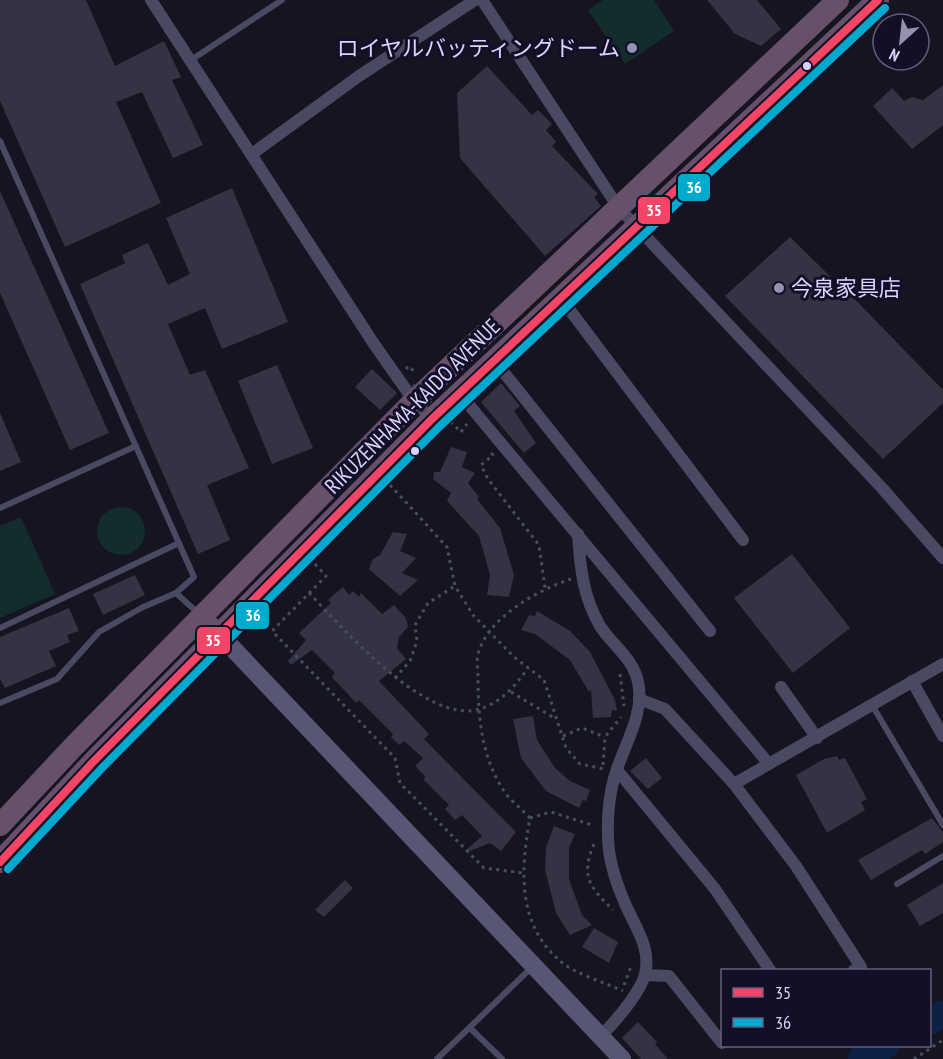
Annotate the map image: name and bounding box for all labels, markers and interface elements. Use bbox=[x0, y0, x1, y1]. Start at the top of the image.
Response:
north arrow bbox=[871, 12, 931, 72]
place label: ロイヤルバッティングドーム bbox=[337, 34, 620, 62]
marker: ロイヤルバッティングドーム bbox=[625, 41, 639, 55]
text: N bbox=[886, 44, 903, 66]
unlabelled marker bbox=[801, 60, 813, 72]
line badge: 36 bbox=[677, 173, 711, 202]
text: 36 bbox=[686, 177, 702, 197]
line badge: 35 bbox=[637, 196, 671, 225]
text: 35 bbox=[646, 200, 662, 220]
place label: 今泉家具店 bbox=[791, 274, 901, 302]
marker: 今泉家具店 bbox=[772, 281, 786, 295]
street label: RIKUZENHAMA-KAIDO AVENUE bbox=[318, 312, 506, 500]
unlabelled marker bbox=[409, 445, 421, 457]
line badge: 36 bbox=[235, 601, 270, 630]
text: 36 bbox=[245, 605, 261, 625]
line badge: 35 bbox=[196, 626, 231, 655]
text: 35 bbox=[205, 630, 221, 650]
legend bbox=[721, 969, 931, 1047]
text: 35 bbox=[775, 981, 791, 1004]
text: 36 bbox=[775, 1011, 791, 1034]

